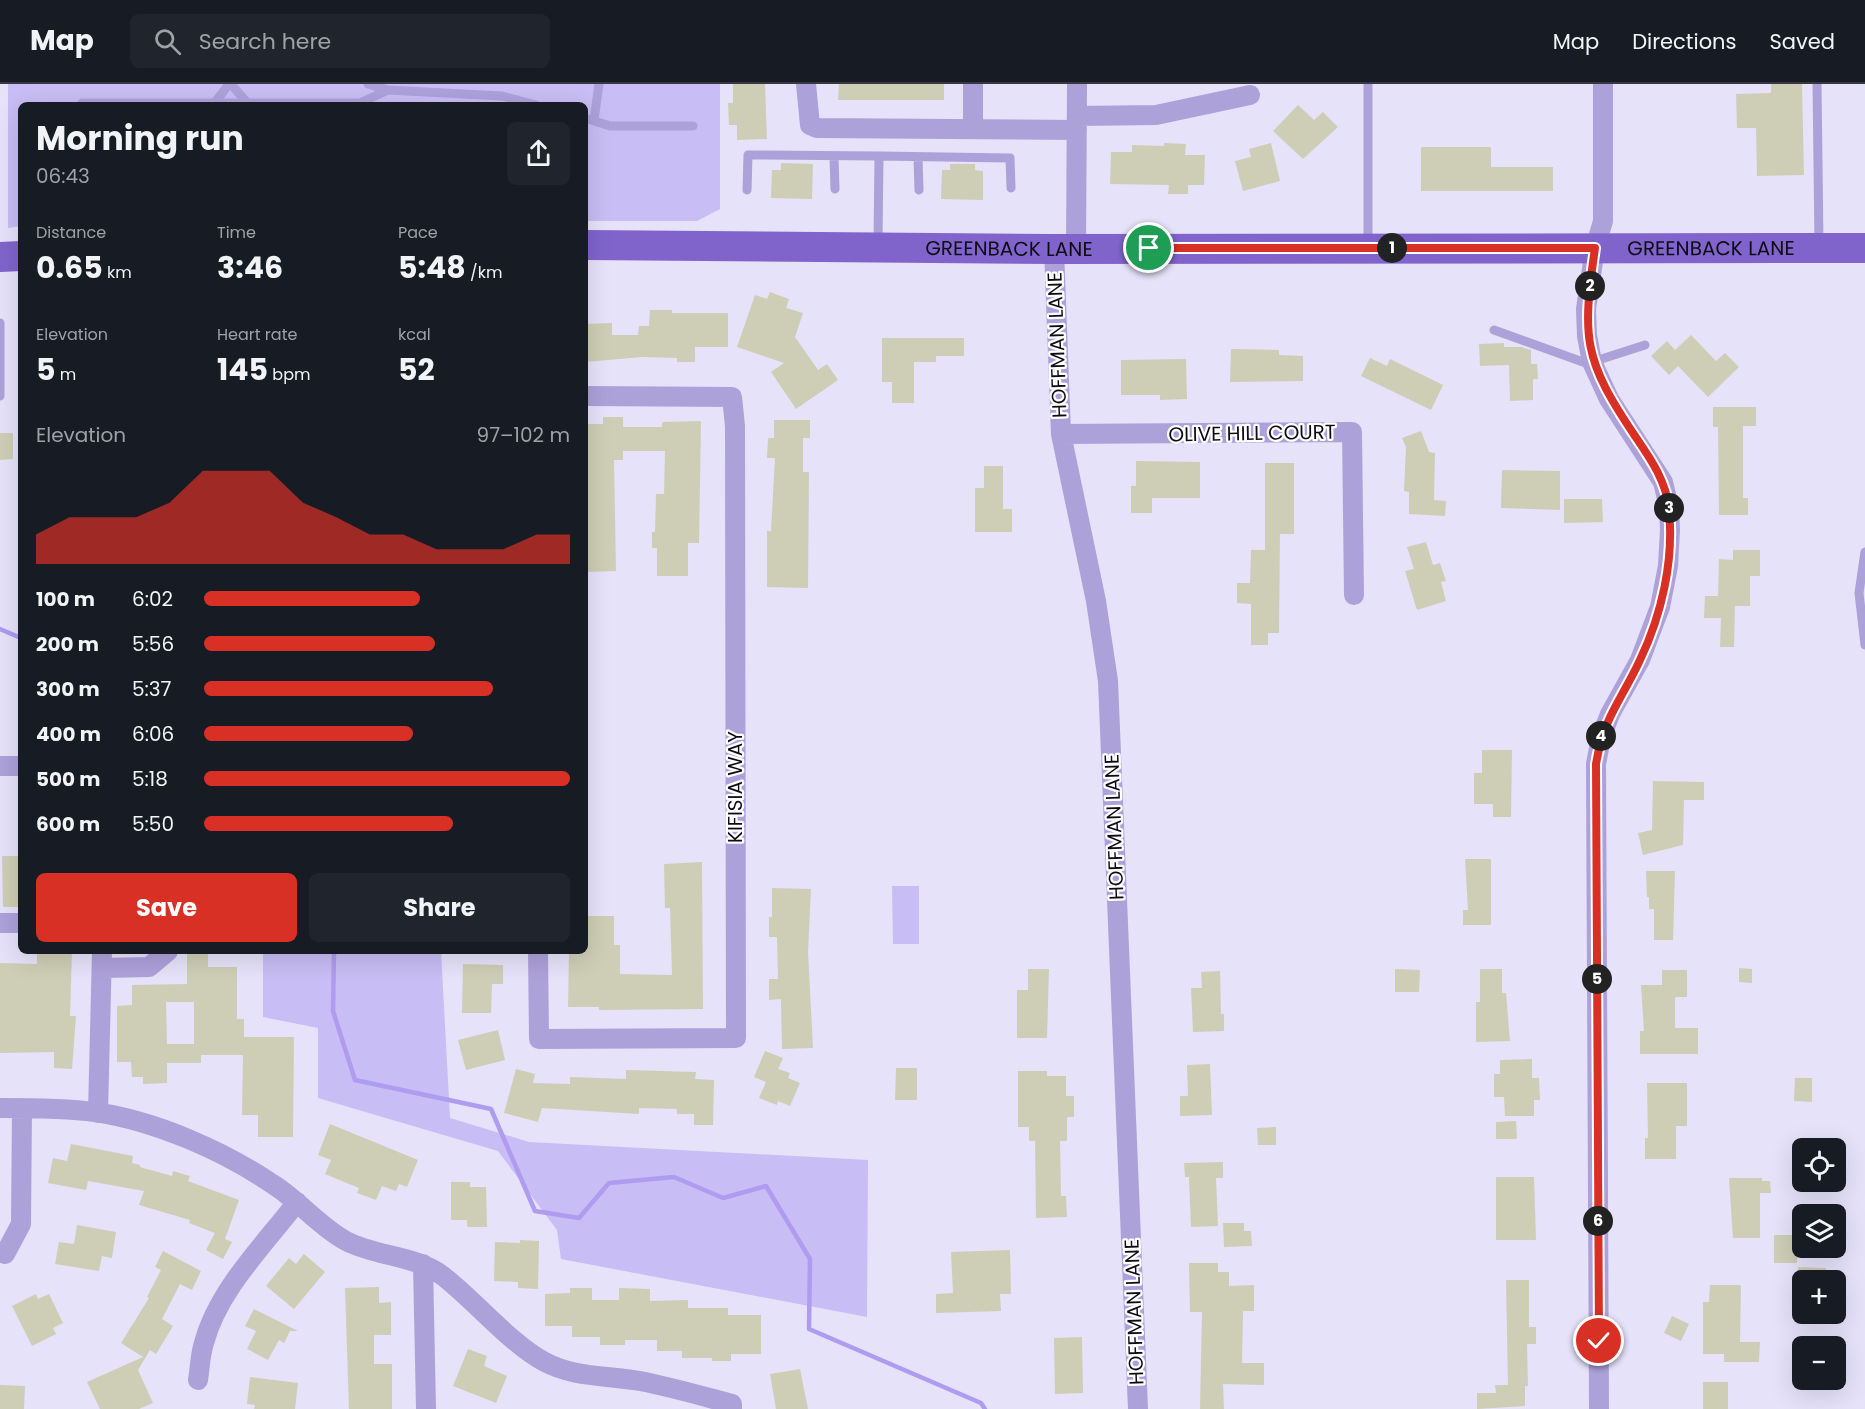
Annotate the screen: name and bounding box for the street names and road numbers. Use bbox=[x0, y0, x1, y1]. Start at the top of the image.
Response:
street label: GREENBACK LANE bbox=[925, 234, 1093, 263]
street label: GREENBACK LANE bbox=[1627, 234, 1795, 262]
street label: HOFFMAN LANE bbox=[1040, 271, 1074, 419]
street label: OLIVE HILL COURT bbox=[1168, 418, 1336, 448]
street label: KIFISIA WAY bbox=[721, 731, 749, 843]
street label: HOFFMAN LANE bbox=[1097, 753, 1131, 901]
street label: HOFFMAN LANE bbox=[1117, 1238, 1151, 1386]

